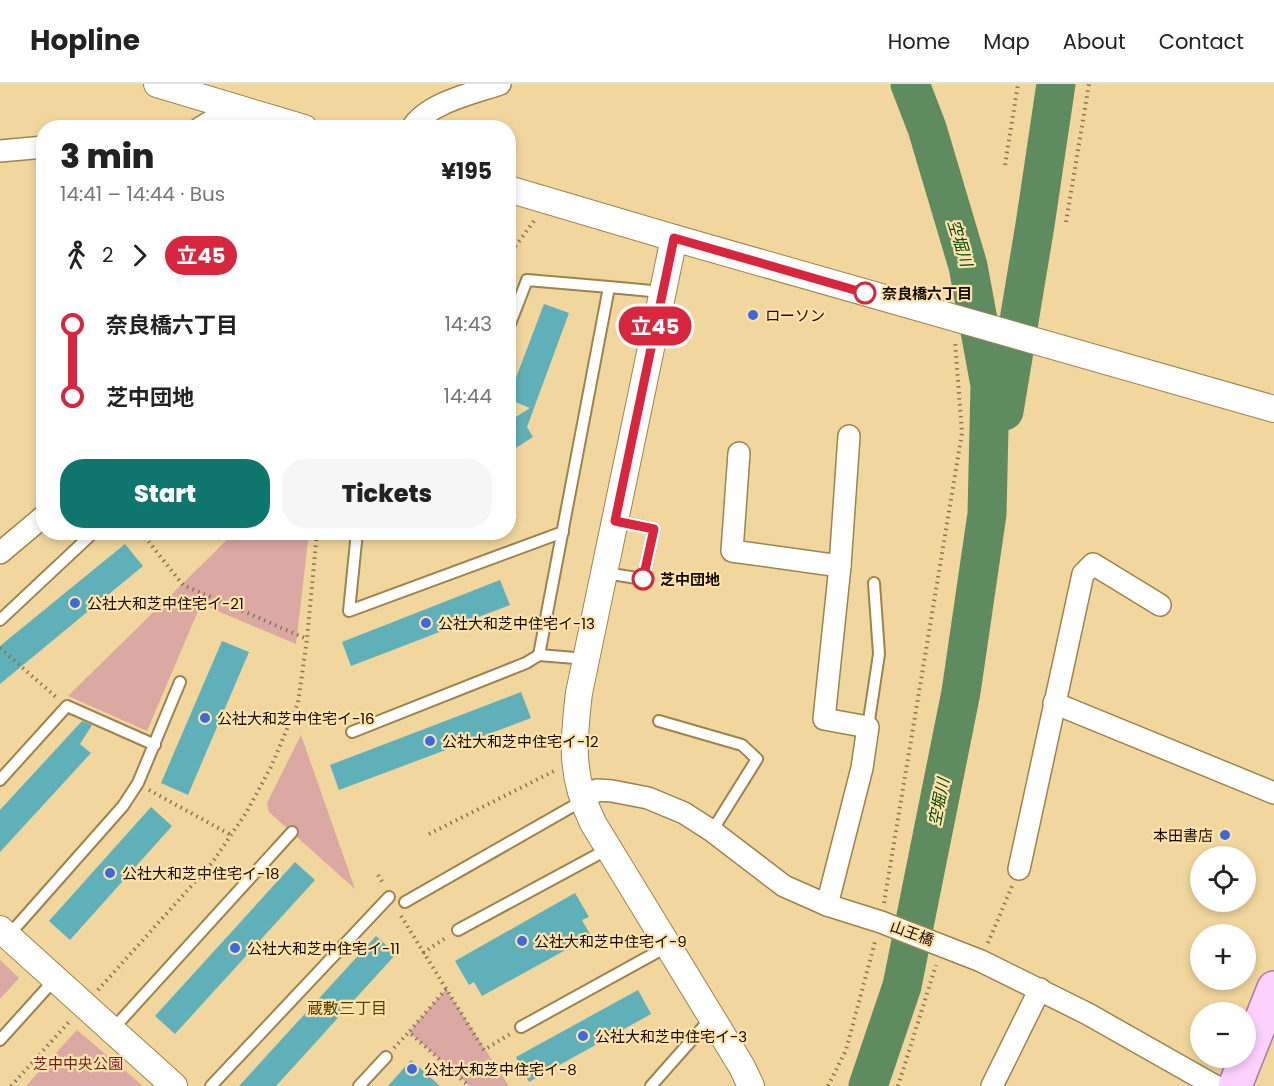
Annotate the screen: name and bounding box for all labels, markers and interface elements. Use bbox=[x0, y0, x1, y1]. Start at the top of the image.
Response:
text: Hopline bbox=[30, 21, 140, 60]
text: Home bbox=[888, 27, 950, 56]
text: Map bbox=[983, 27, 1030, 56]
text: About bbox=[1063, 27, 1126, 56]
text: Contact bbox=[1159, 27, 1244, 56]
text: 3 min bbox=[60, 133, 154, 180]
text: ¥195 bbox=[441, 156, 492, 187]
text: 14:41 – 14:44 · Bus bbox=[60, 180, 225, 208]
water label: 空堀川 bbox=[942, 217, 979, 271]
icon: walk bbox=[60, 239, 93, 272]
icon: forward bbox=[123, 239, 156, 272]
text: 2 bbox=[102, 241, 114, 269]
text: 立45 bbox=[177, 241, 225, 270]
marker: 奈良橋六丁目 bbox=[854, 282, 876, 304]
place label: 奈良橋六丁目 bbox=[882, 283, 972, 304]
place label: ローソン bbox=[765, 305, 825, 326]
line badge: 立45 bbox=[620, 306, 690, 346]
marker: ローソン bbox=[746, 308, 760, 322]
text: 奈良橋六丁目 bbox=[106, 310, 238, 341]
text: 14:43 bbox=[444, 310, 492, 338]
text: 立45 bbox=[631, 312, 679, 341]
text: 芝中団地 bbox=[106, 382, 194, 413]
text: 14:44 bbox=[444, 382, 492, 410]
button: Start bbox=[60, 459, 270, 528]
button: Tickets bbox=[282, 459, 492, 528]
marker: 芝中団地 bbox=[632, 568, 654, 590]
place label: 芝中団地 bbox=[660, 569, 720, 590]
place label: 公社大和芝中住宅イ-21 bbox=[87, 593, 244, 614]
marker: 公社大和芝中住宅イ-21 bbox=[68, 596, 82, 610]
place label: 公社大和芝中住宅イ-13 bbox=[438, 613, 595, 634]
marker: 公社大和芝中住宅イ-13 bbox=[419, 616, 433, 630]
place label: 公社大和芝中住宅イ-16 bbox=[217, 708, 375, 729]
marker: 公社大和芝中住宅イ-16 bbox=[198, 711, 212, 725]
place label: 公社大和芝中住宅イ-12 bbox=[442, 731, 599, 752]
marker: 公社大和芝中住宅イ-12 bbox=[423, 734, 437, 748]
water label: 空堀川 bbox=[923, 774, 955, 828]
place label: 本田書店 bbox=[1153, 825, 1213, 846]
marker: 本田書店 bbox=[1218, 828, 1232, 842]
map controls bbox=[1190, 846, 1256, 1068]
button: locate bbox=[1190, 846, 1256, 912]
place label: 公社大和芝中住宅イ-18 bbox=[122, 863, 280, 884]
marker: 公社大和芝中住宅イ-18 bbox=[103, 866, 117, 880]
street label: 山王橋 bbox=[887, 915, 937, 951]
button: + bbox=[1190, 924, 1256, 990]
place label: 公社大和芝中住宅イ-9 bbox=[534, 931, 687, 952]
marker: 公社大和芝中住宅イ-9 bbox=[515, 934, 529, 948]
place label: 公社大和芝中住宅イ-11 bbox=[247, 938, 400, 959]
marker: 公社大和芝中住宅イ-11 bbox=[228, 941, 242, 955]
district label: 蔵敷三丁目 bbox=[307, 997, 387, 1020]
button: − bbox=[1190, 1002, 1256, 1068]
place label: 公社大和芝中住宅イ-3 bbox=[595, 1026, 747, 1047]
marker: 公社大和芝中住宅イ-3 bbox=[576, 1029, 590, 1043]
park label: 芝中中央公園 bbox=[33, 1053, 123, 1074]
place label: 公社大和芝中住宅イ-8 bbox=[424, 1059, 577, 1080]
marker: 公社大和芝中住宅イ-8 bbox=[405, 1062, 419, 1076]

